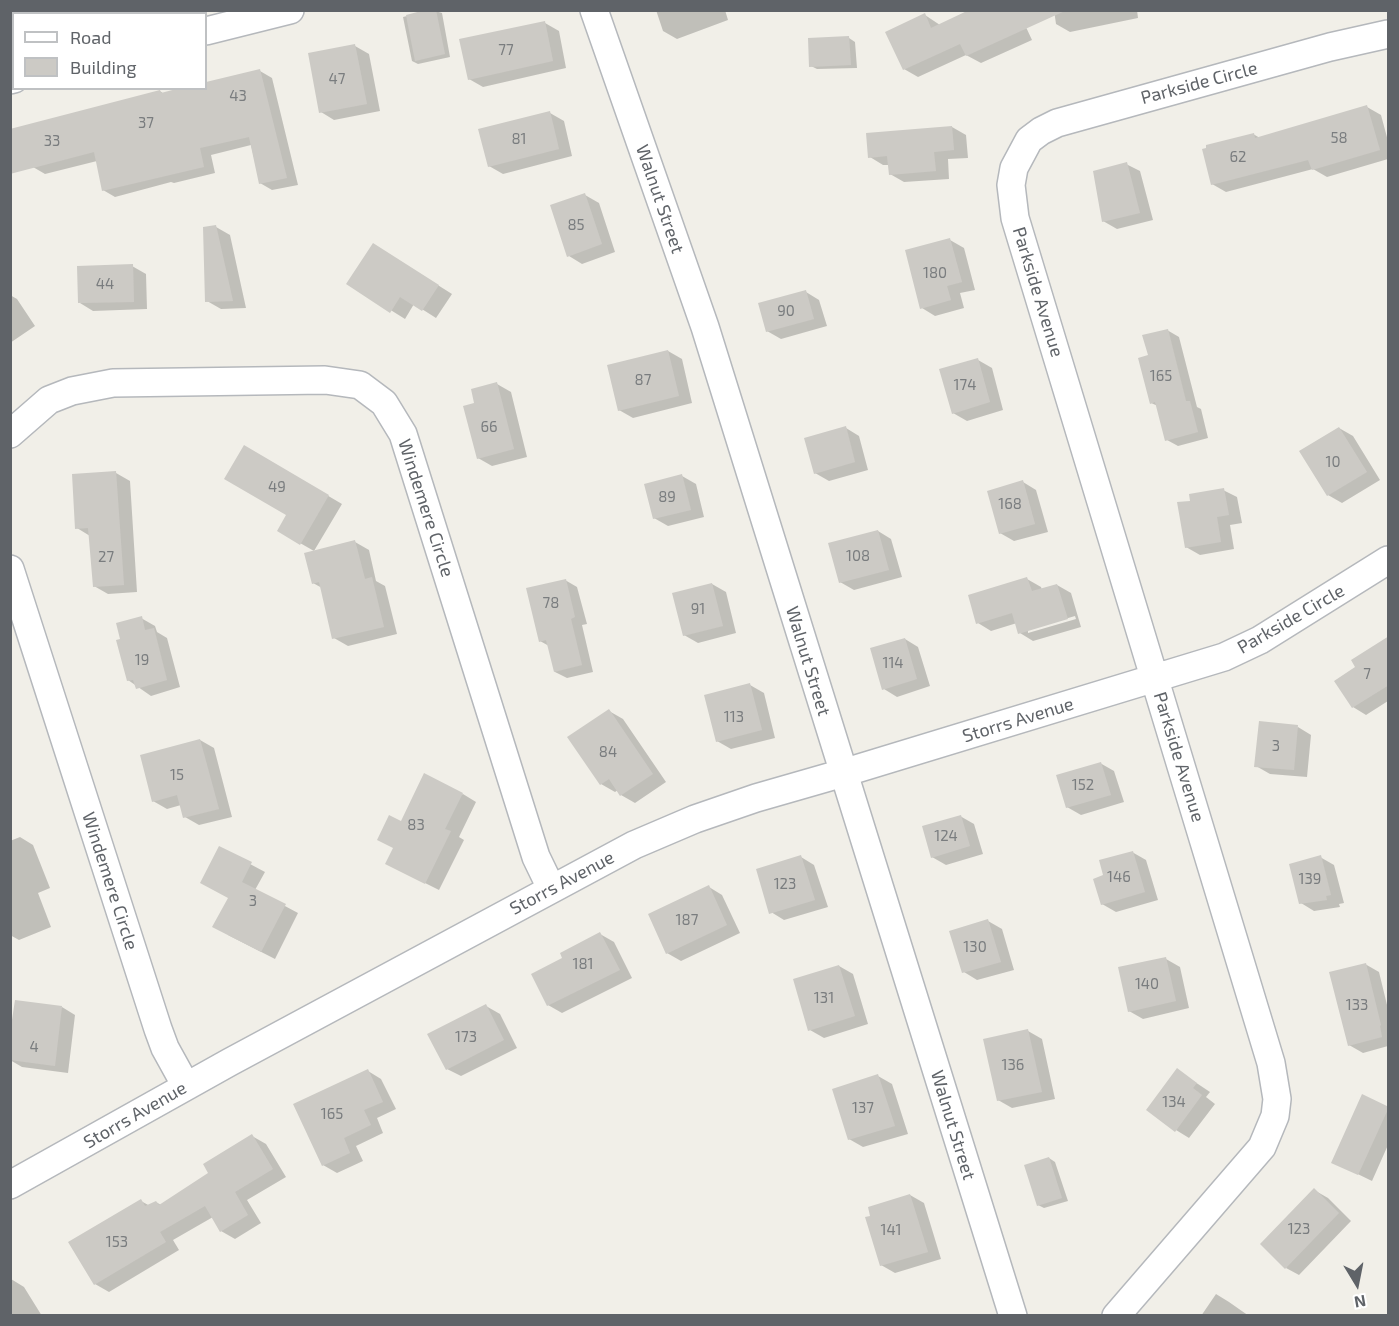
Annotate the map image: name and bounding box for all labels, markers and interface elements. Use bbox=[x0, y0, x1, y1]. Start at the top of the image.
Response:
legend bbox=[12, 12, 207, 90]
text: Road bbox=[70, 26, 111, 48]
house number: 77 bbox=[498, 41, 514, 59]
text: Building bbox=[70, 56, 137, 78]
street label: Parkside Circle bbox=[1138, 57, 1260, 109]
house number: 47 bbox=[329, 70, 345, 88]
house number: 43 bbox=[229, 87, 247, 105]
house number: 37 bbox=[138, 114, 154, 132]
house number: 58 bbox=[1330, 129, 1348, 147]
house number: 81 bbox=[511, 130, 527, 148]
house number: 33 bbox=[44, 132, 60, 150]
street label: Walnut Street bbox=[631, 142, 689, 256]
house number: 62 bbox=[1229, 148, 1247, 166]
house number: 85 bbox=[567, 216, 585, 234]
street label: Parkside Avenue bbox=[1008, 224, 1068, 360]
house number: 180 bbox=[923, 264, 947, 282]
house number: 44 bbox=[96, 275, 114, 293]
house number: 90 bbox=[777, 302, 795, 320]
house number: 165 bbox=[1150, 367, 1172, 385]
house number: 87 bbox=[635, 371, 651, 389]
house number: 174 bbox=[954, 376, 976, 394]
house number: 66 bbox=[480, 418, 498, 436]
street label: Windemere Circle bbox=[394, 436, 458, 580]
house number: 10 bbox=[1325, 453, 1341, 471]
house number: 49 bbox=[268, 478, 286, 496]
house number: 89 bbox=[658, 488, 676, 506]
house number: 168 bbox=[998, 495, 1022, 513]
house number: 108 bbox=[846, 547, 870, 565]
house number: 27 bbox=[98, 548, 114, 566]
street label: Parkside Circle bbox=[1234, 580, 1348, 658]
house number: 78 bbox=[543, 594, 559, 612]
house number: 91 bbox=[691, 600, 705, 618]
street label: Walnut Street bbox=[781, 603, 835, 719]
house number: 19 bbox=[135, 651, 149, 669]
house number: 114 bbox=[882, 654, 904, 672]
house number: 7 bbox=[1363, 665, 1371, 683]
street label: Parkside Avenue bbox=[1149, 689, 1209, 825]
street label: Storrs Avenue bbox=[960, 693, 1076, 747]
house number: 113 bbox=[724, 708, 744, 726]
house number: 3 bbox=[1272, 737, 1280, 755]
house number: 84 bbox=[599, 743, 617, 761]
house number: 15 bbox=[170, 766, 184, 784]
house number: 152 bbox=[1072, 776, 1094, 794]
street label: Windemere Circle bbox=[78, 809, 142, 953]
house number: 83 bbox=[407, 816, 425, 834]
house number: 124 bbox=[934, 827, 958, 845]
street label: Storrs Avenue bbox=[506, 846, 618, 920]
house number: 146 bbox=[1107, 868, 1131, 886]
house number: 139 bbox=[1299, 870, 1321, 888]
house number: 123 bbox=[774, 875, 796, 893]
house number: 3 bbox=[249, 892, 257, 910]
house number: 187 bbox=[676, 911, 698, 929]
house number: 130 bbox=[963, 938, 987, 956]
house number: 181 bbox=[572, 955, 594, 973]
house number: 140 bbox=[1135, 975, 1159, 993]
house number: 131 bbox=[814, 989, 834, 1007]
house number: 133 bbox=[1346, 996, 1368, 1014]
house number: 173 bbox=[455, 1028, 477, 1046]
house number: 4 bbox=[29, 1038, 39, 1056]
house number: 136 bbox=[1002, 1056, 1024, 1074]
street label: Walnut Street bbox=[926, 1067, 980, 1183]
street label: Storrs Avenue bbox=[80, 1077, 190, 1153]
house number: 134 bbox=[1162, 1093, 1186, 1111]
house number: 137 bbox=[852, 1099, 874, 1117]
house number: 165 bbox=[321, 1105, 343, 1123]
house number: 123 bbox=[1288, 1220, 1310, 1238]
house number: 141 bbox=[880, 1221, 902, 1239]
house number: 153 bbox=[106, 1233, 128, 1251]
north arrow bbox=[1327, 1254, 1387, 1314]
text: N bbox=[1353, 1292, 1368, 1313]

